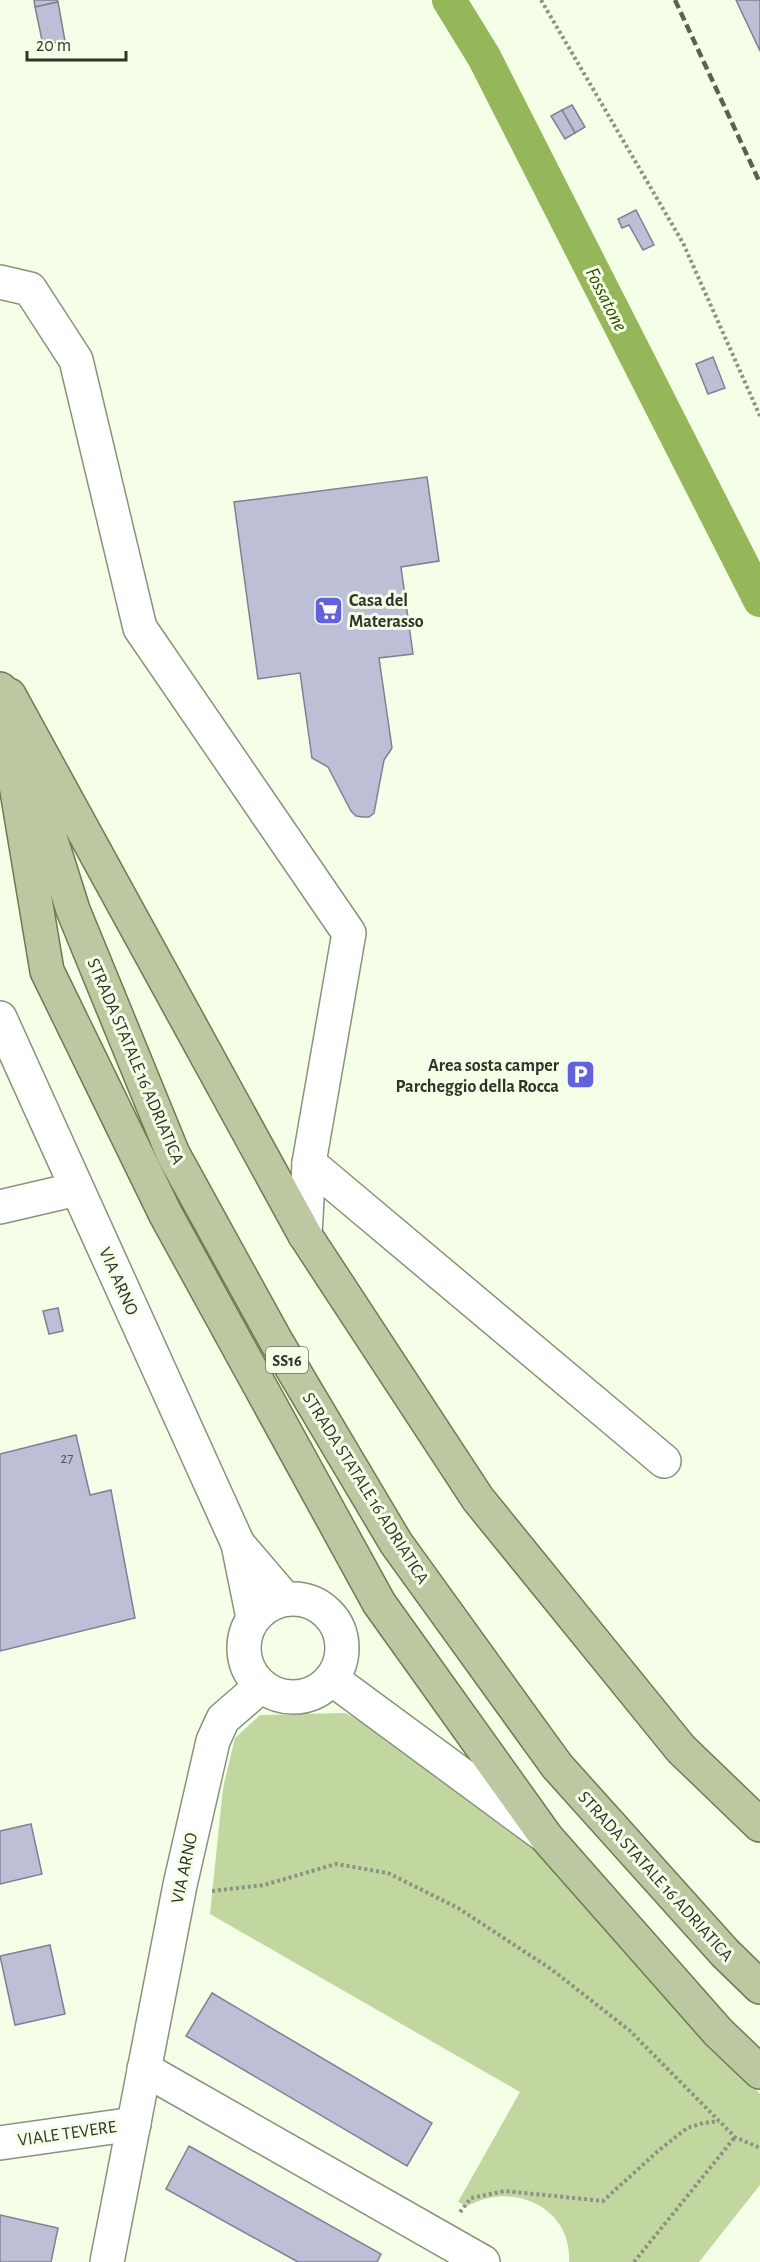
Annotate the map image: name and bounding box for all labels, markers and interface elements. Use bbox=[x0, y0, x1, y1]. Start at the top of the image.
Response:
scale bar bbox=[27, 24, 126, 62]
text: 20 m bbox=[36, 37, 71, 55]
water label: Fossatone bbox=[582, 264, 631, 335]
place label: Casa del Materasso bbox=[349, 592, 424, 631]
supermarket icon: Casa del Materasso bbox=[312, 594, 344, 626]
street label: STRADA STATALE 16 ADRIATICA bbox=[83, 956, 187, 1168]
place label: Area sosta camper Parcheggio della Rocca bbox=[396, 1057, 560, 1096]
parking icon: Area sosta camper Parcheggio della Rocca bbox=[564, 1059, 596, 1091]
street label: VIA ARNO bbox=[95, 1245, 141, 1318]
road number: SS16 bbox=[266, 1347, 308, 1373]
street label: STRADA STATALE 16 ADRIATICA bbox=[299, 1390, 432, 1588]
house number: 27 bbox=[60, 1451, 74, 1466]
street label: STRADA STATALE 16 ADRIATICA bbox=[574, 1788, 737, 1966]
street label: VIA ARNO bbox=[169, 1831, 201, 1905]
street label: VIALE TEVERE bbox=[17, 2118, 118, 2150]

